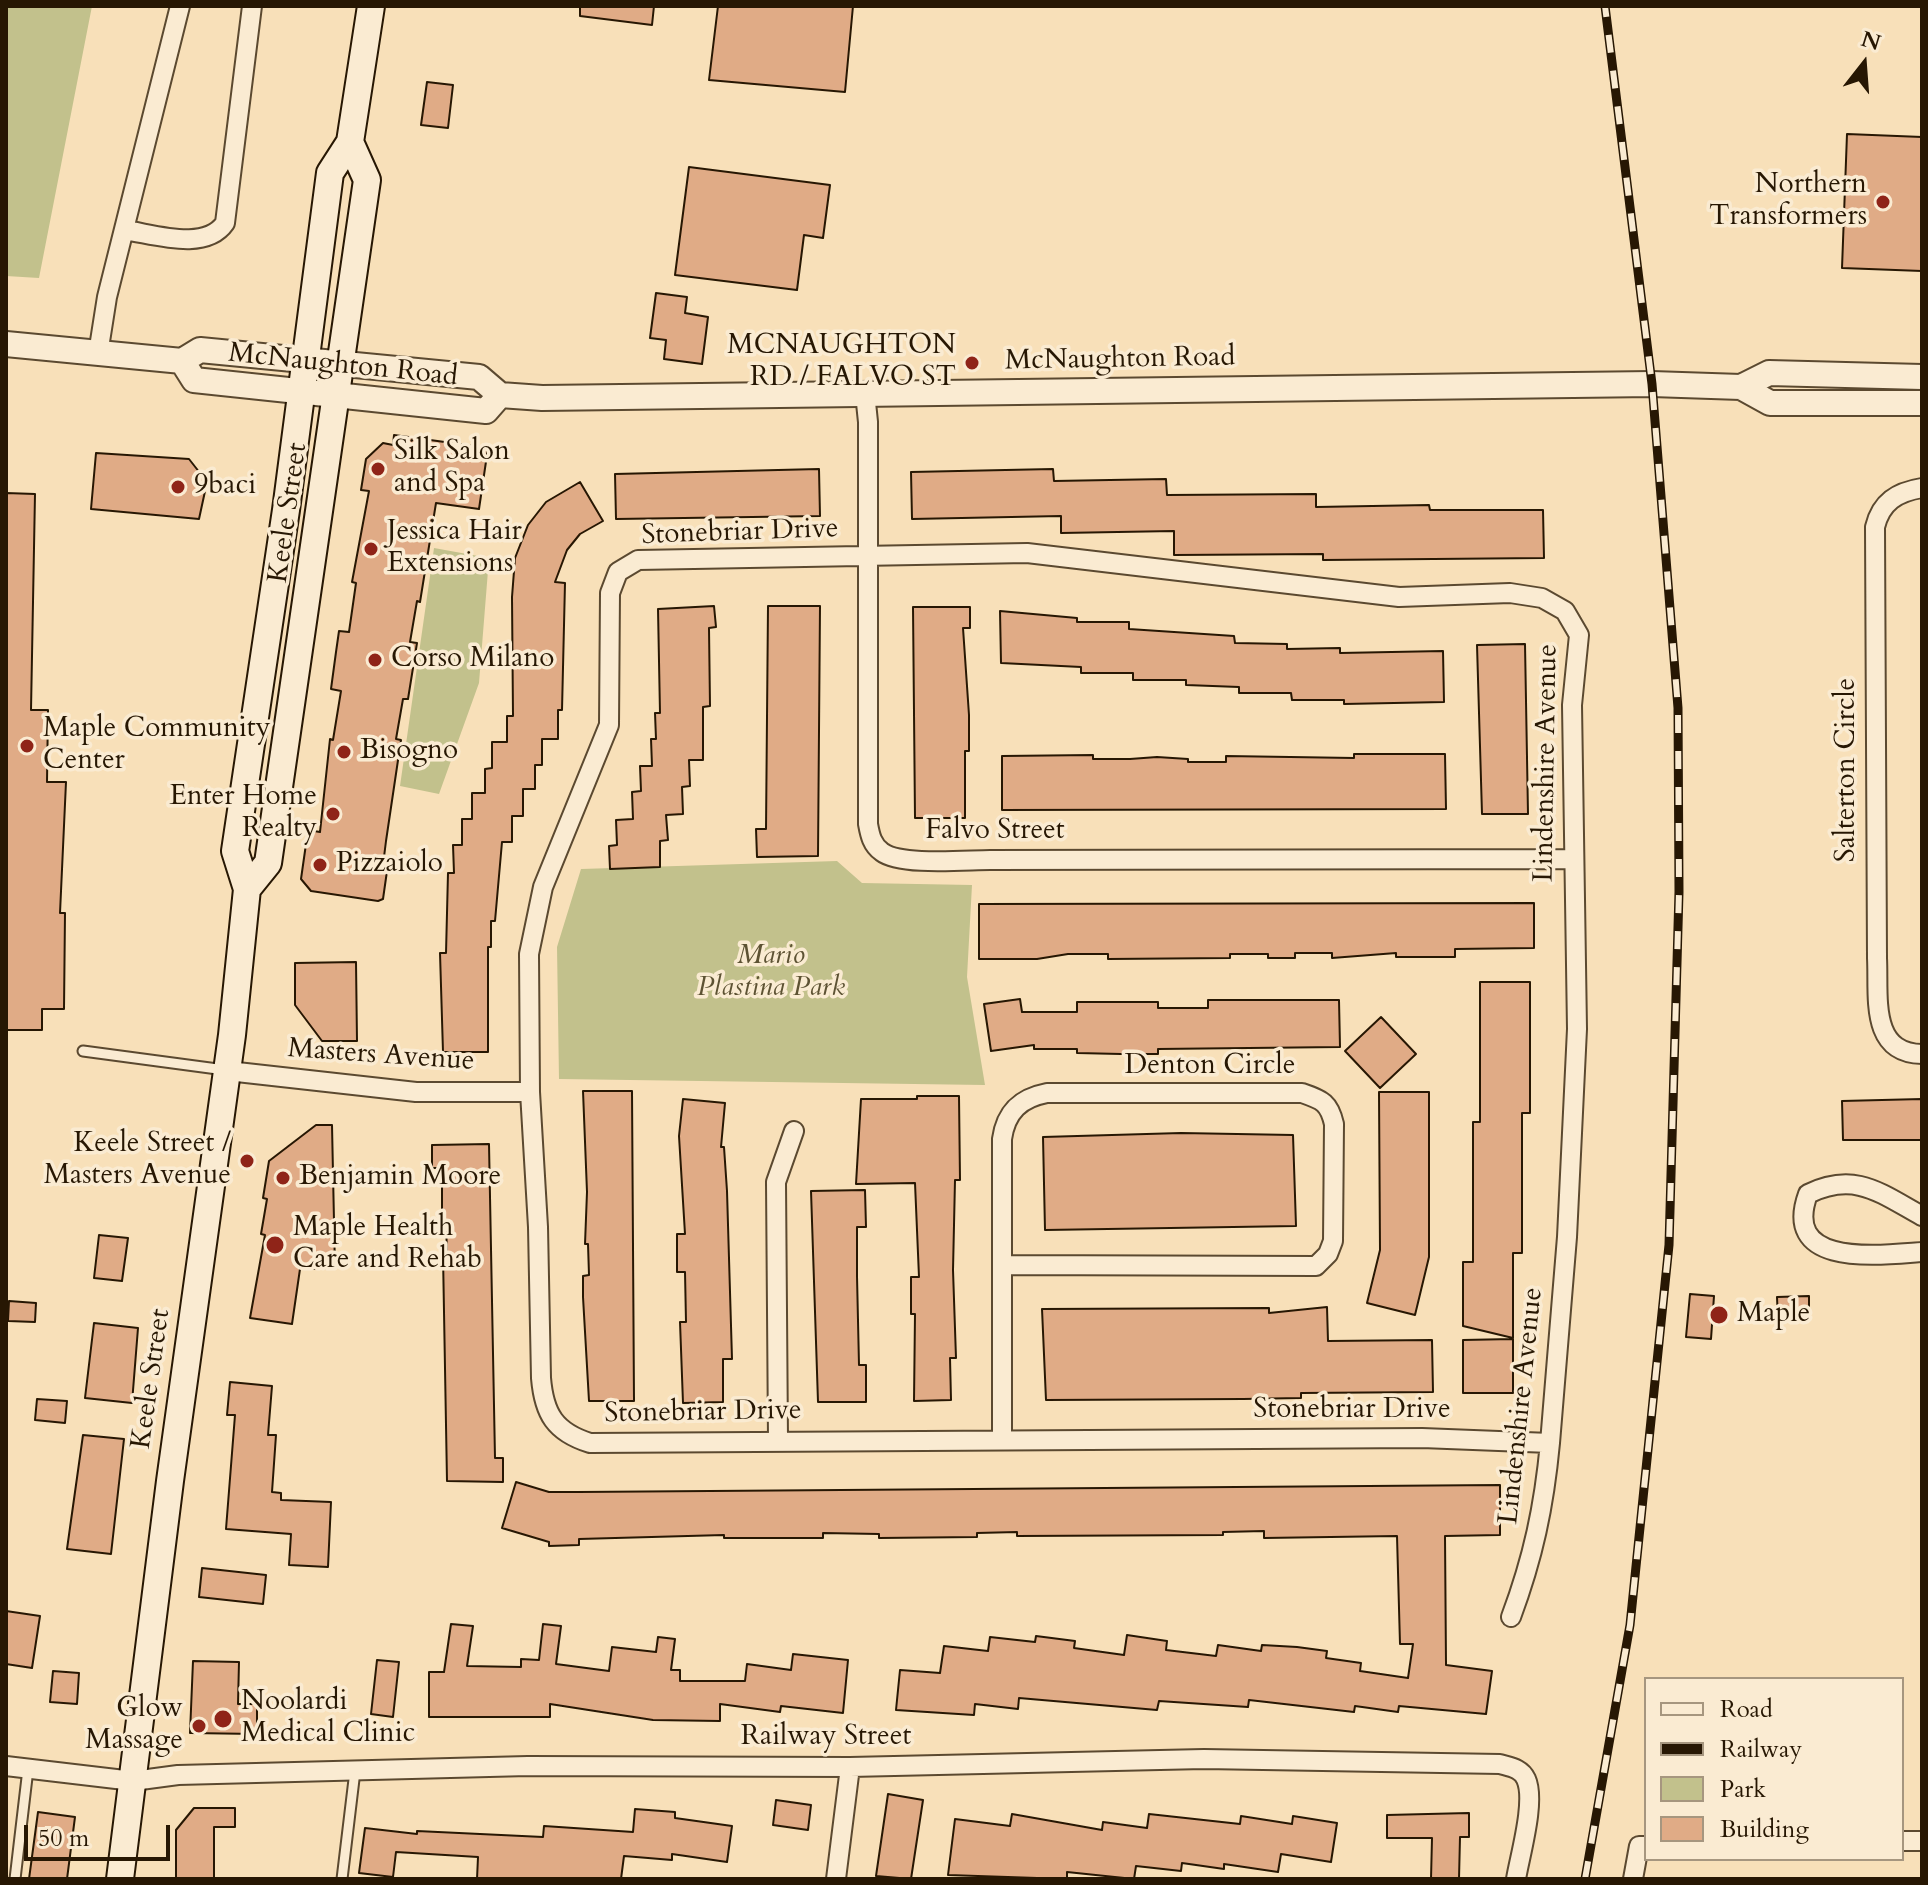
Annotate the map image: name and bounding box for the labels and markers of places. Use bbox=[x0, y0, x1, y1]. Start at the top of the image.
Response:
place label: Northern Transformers bbox=[1709, 169, 1867, 235]
marker: Northern Transformers bbox=[1874, 193, 1892, 211]
place label: MCNAUGHTON RD / FALVO ST bbox=[727, 330, 956, 396]
marker: MCNAUGHTON RD / FALVO ST bbox=[963, 354, 981, 372]
place label: Silk Salon and Spa bbox=[394, 436, 510, 502]
marker: Silk Salon and Spa bbox=[369, 460, 387, 478]
place label: 9baci bbox=[194, 470, 256, 504]
marker: 9baci bbox=[169, 478, 187, 496]
place label: Jessica Hair Extensions bbox=[387, 516, 522, 582]
marker: Jessica Hair Extensions bbox=[362, 540, 380, 558]
place label: Corso Milano bbox=[391, 643, 554, 677]
marker: Corso Milano bbox=[366, 651, 384, 669]
place label: Maple Community Center bbox=[43, 713, 270, 779]
place label: Bisogno bbox=[360, 735, 458, 769]
marker: Maple Community Center bbox=[18, 737, 36, 755]
marker: Bisogno bbox=[335, 743, 353, 761]
place label: Enter Home Realty bbox=[170, 781, 317, 847]
marker: Enter Home Realty bbox=[324, 805, 342, 823]
place label: Pizzaiolo bbox=[336, 848, 443, 882]
marker: Pizzaiolo bbox=[311, 856, 329, 874]
place label: Keele Street / Masters Avenue bbox=[44, 1128, 231, 1194]
marker: Keele Street / Masters Avenue bbox=[238, 1152, 256, 1170]
place label: Benjamin Moore bbox=[299, 1161, 501, 1195]
marker: Benjamin Moore bbox=[274, 1169, 292, 1187]
place label: Maple Health Care and Rehab bbox=[293, 1212, 482, 1278]
marker: Maple Health Care and Rehab bbox=[264, 1234, 286, 1256]
place label: Maple bbox=[1737, 1298, 1810, 1332]
marker: Maple bbox=[1708, 1304, 1730, 1326]
place label: Noolardi Medical Clinic bbox=[241, 1686, 415, 1752]
place label: Glow Massage bbox=[85, 1693, 183, 1759]
marker: Noolardi Medical Clinic bbox=[212, 1708, 234, 1730]
marker: Glow Massage bbox=[190, 1717, 208, 1735]

